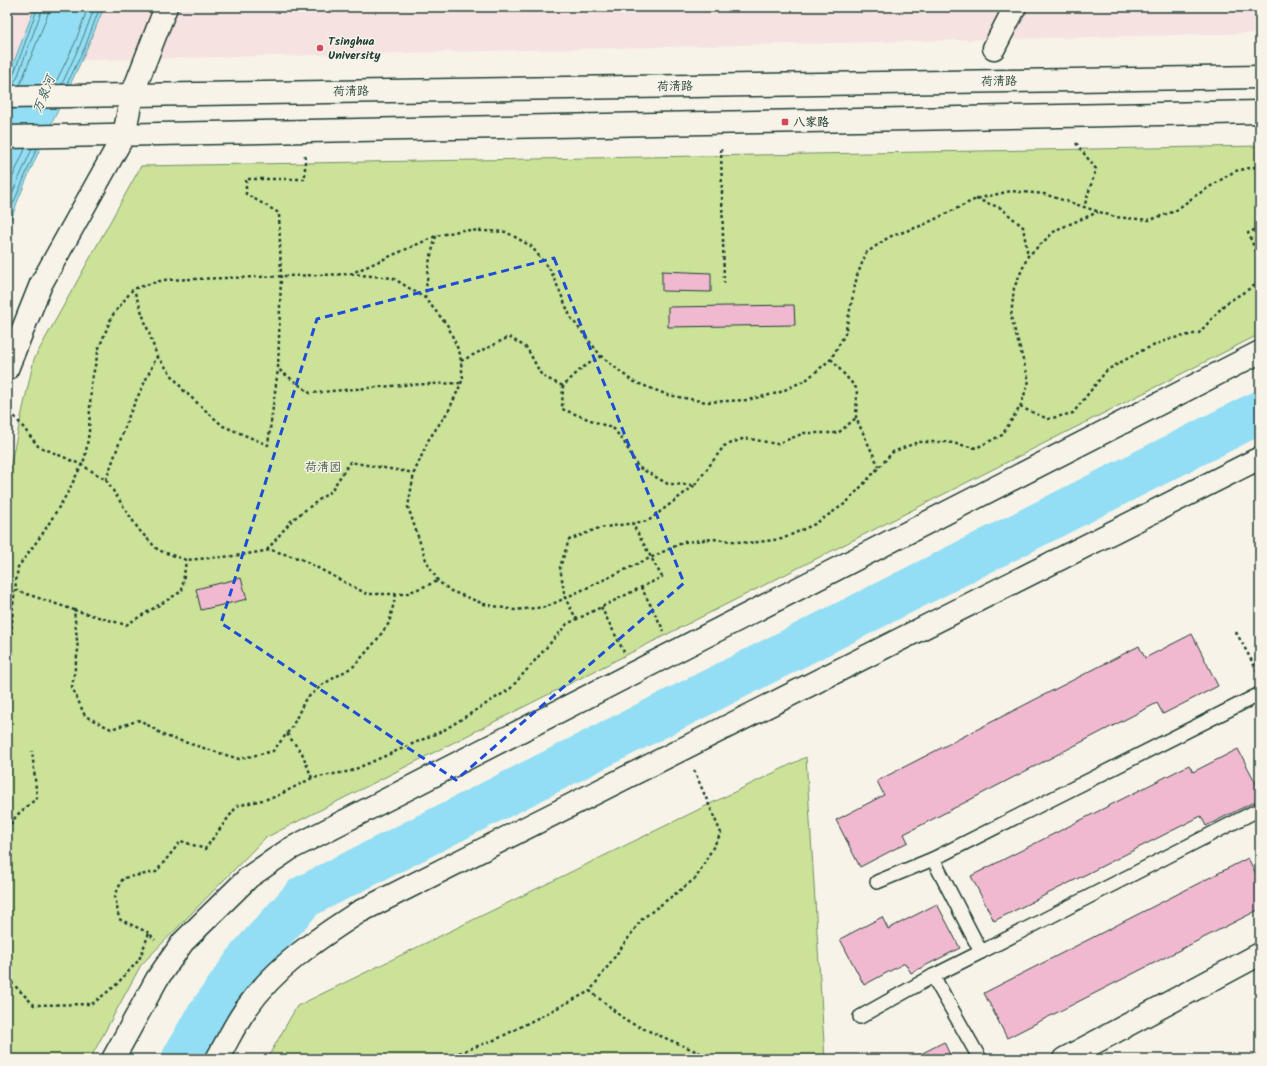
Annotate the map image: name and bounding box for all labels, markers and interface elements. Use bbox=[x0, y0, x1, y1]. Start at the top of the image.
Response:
place label: Tsinghua University bbox=[328, 32, 381, 65]
marker: Tsinghua University bbox=[315, 43, 325, 53]
water label: 万泉河 bbox=[27, 71, 62, 117]
street label: 荷清路 bbox=[981, 72, 1017, 91]
street label: 荷清路 bbox=[657, 77, 693, 96]
street label: 荷清路 bbox=[333, 82, 369, 101]
place label: 八家路 bbox=[793, 113, 829, 132]
marker: 八家路 bbox=[780, 117, 790, 127]
park label: 荷清园 bbox=[305, 458, 341, 477]

